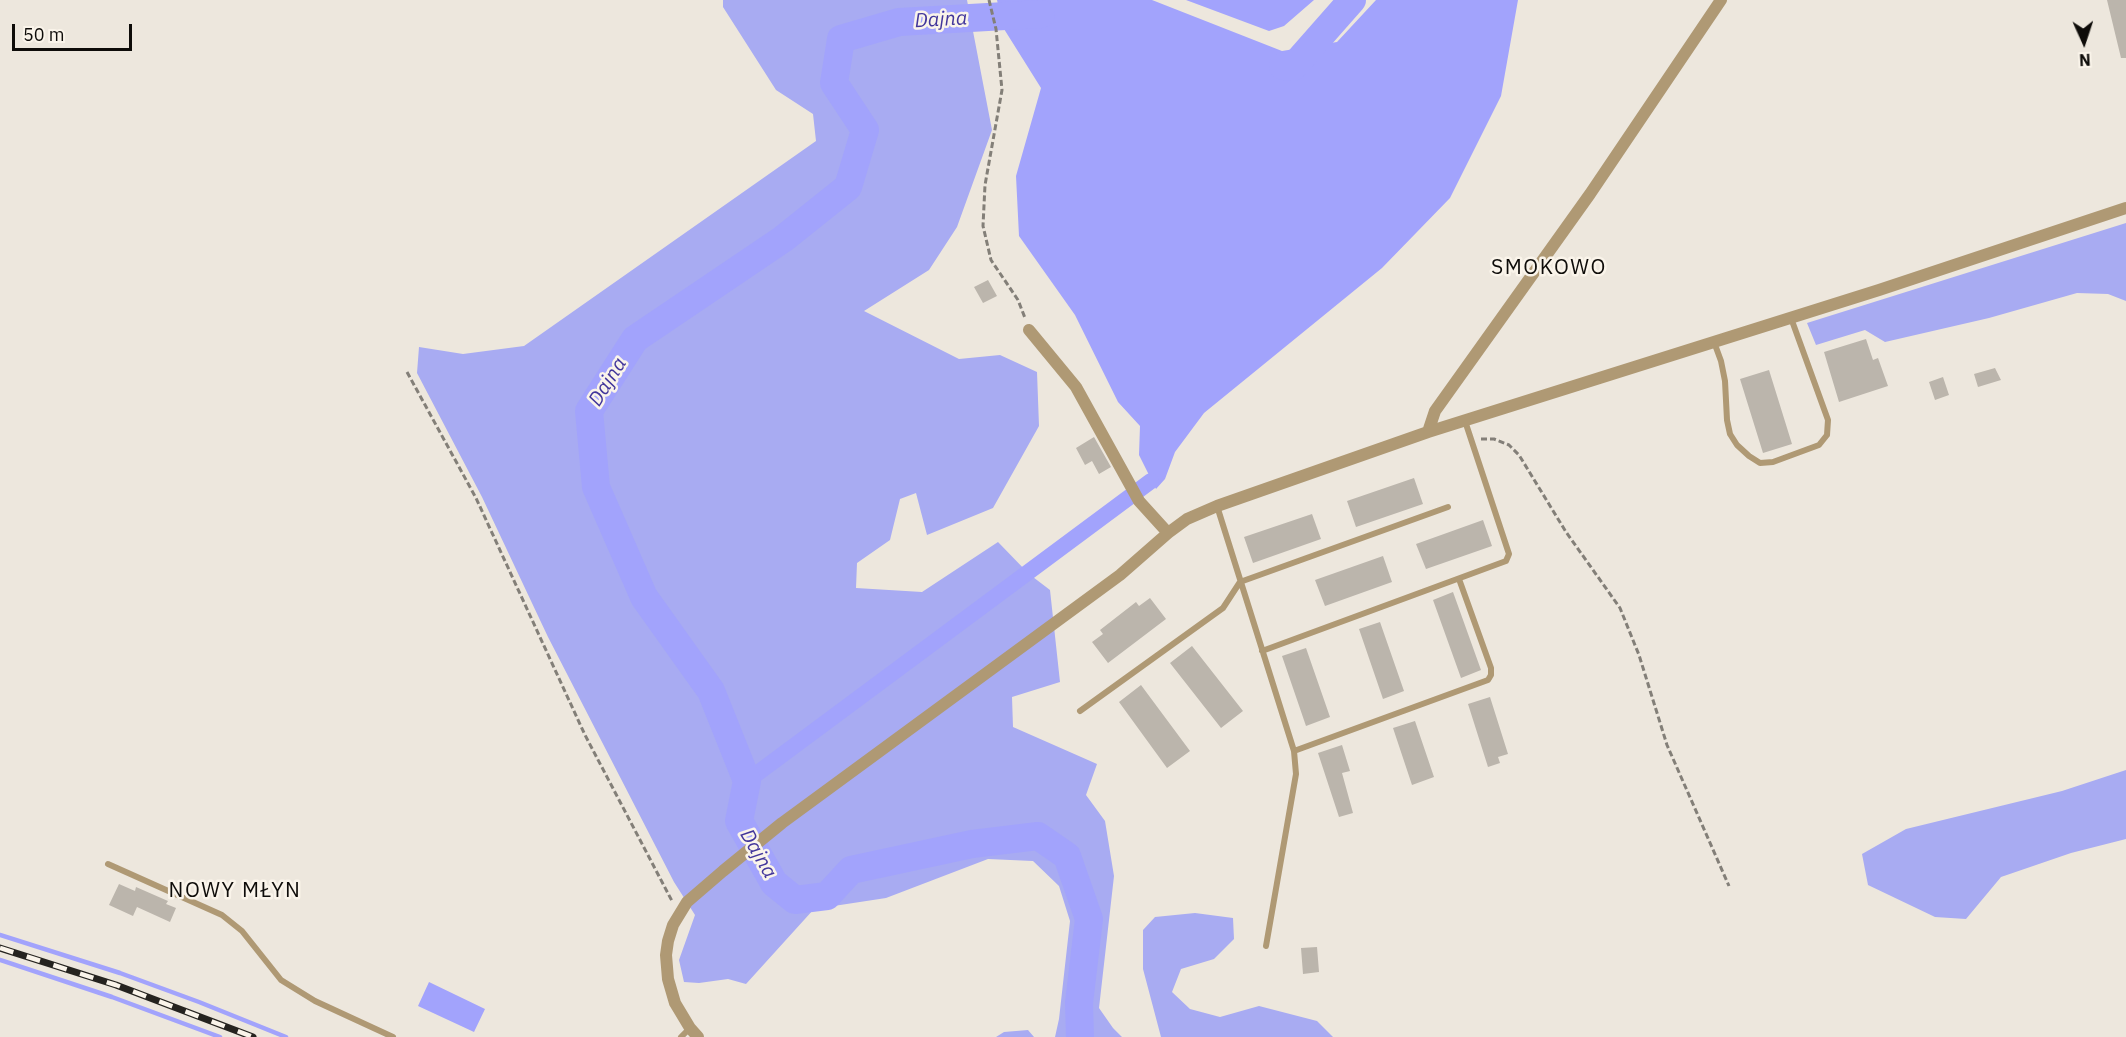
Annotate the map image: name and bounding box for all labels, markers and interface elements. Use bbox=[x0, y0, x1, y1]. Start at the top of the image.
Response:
water label: Dajna bbox=[914, 7, 968, 33]
scale bar bbox=[15, 12, 135, 50]
north arrow bbox=[2054, 12, 2114, 72]
text: 50 m bbox=[23, 23, 65, 46]
text: N bbox=[2079, 50, 2091, 70]
district label: SMOKOWO bbox=[1491, 255, 1607, 281]
water label: Dajna bbox=[584, 353, 632, 411]
water label: Dajna bbox=[734, 825, 782, 883]
district label: NOWY MŁYN bbox=[169, 878, 301, 904]

